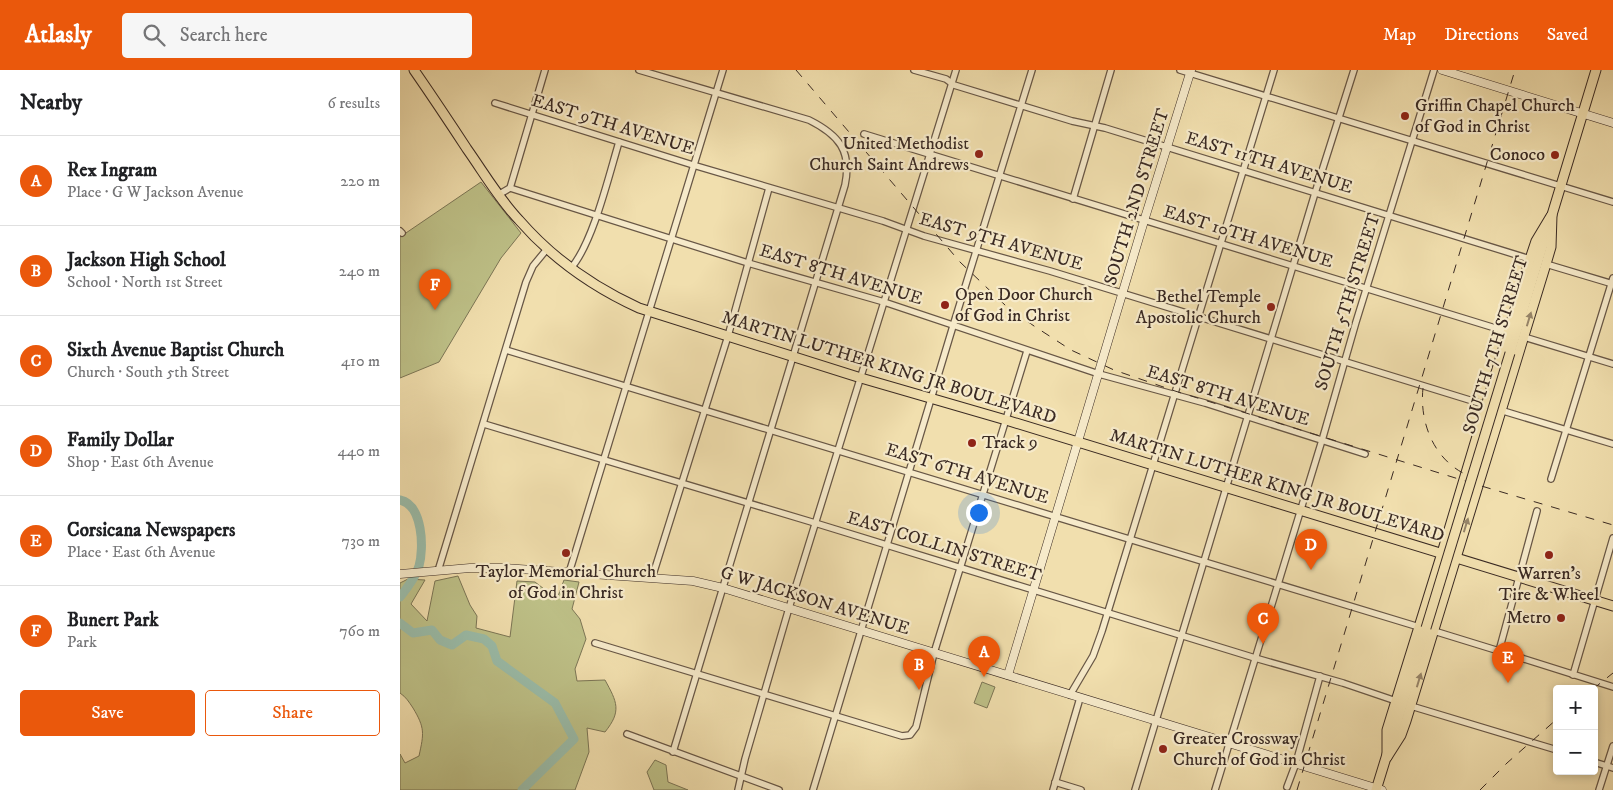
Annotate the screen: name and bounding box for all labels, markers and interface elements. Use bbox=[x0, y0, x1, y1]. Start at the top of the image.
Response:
search box bbox=[122, 13, 472, 58]
text: Atlasly bbox=[25, 20, 92, 50]
icon: search bbox=[140, 21, 168, 49]
text: Search here bbox=[180, 24, 268, 47]
text: Map bbox=[1383, 24, 1416, 46]
text: Directions bbox=[1444, 24, 1519, 46]
text: Saved bbox=[1547, 24, 1588, 46]
text: Nearby bbox=[20, 90, 82, 116]
street label: EAST 9TH AVENUE bbox=[529, 90, 697, 160]
text: 6 results bbox=[327, 93, 380, 113]
place label: Griffin Chapel Church of God in Christ bbox=[1415, 95, 1575, 138]
street label: SOUTH 2ND STREET bbox=[1100, 106, 1174, 288]
marker: Griffin Chapel Church of God in Christ bbox=[1399, 110, 1411, 122]
street label: EAST 11TH AVENUE bbox=[1183, 127, 1355, 199]
place label: United Methodist Church Saint Andrews bbox=[809, 133, 969, 176]
place label: Conoco bbox=[1490, 144, 1545, 166]
marker: United Methodist Church Saint Andrews bbox=[973, 148, 985, 160]
marker: Conoco bbox=[1549, 149, 1561, 161]
text: Rex Ingram bbox=[67, 159, 157, 182]
text: A bbox=[31, 171, 41, 191]
text: 220 m bbox=[340, 171, 380, 191]
text: Place · G W Jackson Avenue bbox=[67, 182, 243, 202]
street label: EAST 10TH AVENUE bbox=[1160, 201, 1336, 273]
street label: EAST 9TH AVENUE bbox=[917, 208, 1086, 276]
street label: SOUTH 5TH STREET bbox=[1311, 210, 1386, 393]
street label: EAST 8TH AVENUE bbox=[757, 240, 925, 310]
text: Jackson High School bbox=[67, 249, 226, 272]
street label: SOUTH 7TH STREET bbox=[1458, 253, 1534, 437]
text: B bbox=[31, 261, 41, 281]
text: 240 m bbox=[339, 261, 380, 281]
pin: F bbox=[419, 269, 451, 310]
text: School · North 1st Street bbox=[67, 272, 223, 292]
place label: Open Door Church of God in Christ bbox=[955, 284, 1093, 327]
place label: Bethel Temple Apostolic Church bbox=[1136, 286, 1262, 329]
marker: Open Door Church of God in Christ bbox=[939, 299, 951, 311]
marker: Bethel Temple Apostolic Church bbox=[1265, 301, 1277, 313]
street label: MARTIN LUTHER KING JR BOULEVARD bbox=[719, 306, 1059, 430]
one-way arrow bbox=[1526, 311, 1534, 326]
text: Sixth Avenue Baptist Church bbox=[67, 339, 284, 362]
text: C bbox=[31, 351, 41, 371]
text: 410 m bbox=[341, 351, 380, 371]
street label: EAST 8TH AVENUE bbox=[1144, 361, 1312, 431]
text: Church · South 5th Street bbox=[67, 362, 229, 382]
street label: MARTIN LUTHER KING JR BOULEVARD bbox=[1107, 425, 1447, 547]
text: Family Dollar bbox=[67, 429, 174, 452]
place label: Track 9 bbox=[982, 432, 1038, 454]
marker: Track 9 bbox=[966, 437, 978, 449]
street label: EAST 6TH AVENUE bbox=[883, 439, 1052, 509]
text: D bbox=[30, 441, 42, 461]
text: 440 m bbox=[338, 441, 380, 461]
text: Shop · East 6th Avenue bbox=[67, 452, 214, 472]
your location bbox=[966, 500, 992, 526]
street label: EAST COLLIN STREET bbox=[844, 507, 1044, 587]
one-way arrow bbox=[1463, 517, 1471, 532]
text: Corsicana Newspapers bbox=[67, 519, 235, 542]
pin: D bbox=[1295, 529, 1327, 570]
text: E bbox=[30, 531, 42, 551]
text: 730 m bbox=[342, 531, 380, 551]
text: Place · East 6th Avenue bbox=[67, 542, 215, 562]
marker: Taylor Memorial Church of God in Christ bbox=[560, 547, 572, 559]
marker: Warren's Tire & Wheel bbox=[1543, 549, 1555, 561]
place label: Taylor Memorial Church of God in Christ bbox=[476, 561, 657, 604]
street label: G W JACKSON AVENUE bbox=[718, 562, 912, 640]
place label: Warren's Tire & Wheel bbox=[1499, 563, 1600, 606]
pin: C bbox=[1247, 603, 1279, 644]
place label: Metro bbox=[1506, 607, 1551, 629]
text: Bunert Park bbox=[67, 609, 159, 632]
marker: Metro bbox=[1555, 612, 1567, 624]
text: F bbox=[31, 621, 41, 641]
text: 760 m bbox=[339, 621, 380, 641]
text: Park bbox=[67, 632, 97, 652]
pin: A bbox=[968, 636, 1000, 677]
pin: E bbox=[1492, 642, 1524, 683]
pin: B bbox=[903, 649, 935, 690]
one-way arrow bbox=[1415, 672, 1423, 687]
map controls bbox=[1553, 685, 1598, 775]
button: + bbox=[1553, 685, 1598, 730]
button: Save bbox=[20, 690, 195, 736]
button: Share bbox=[205, 690, 380, 736]
place label: Greater Crossway Church of God in Christ bbox=[1173, 728, 1346, 771]
button: − bbox=[1553, 730, 1598, 775]
marker: Greater Crossway Church of God in Christ bbox=[1157, 743, 1169, 755]

